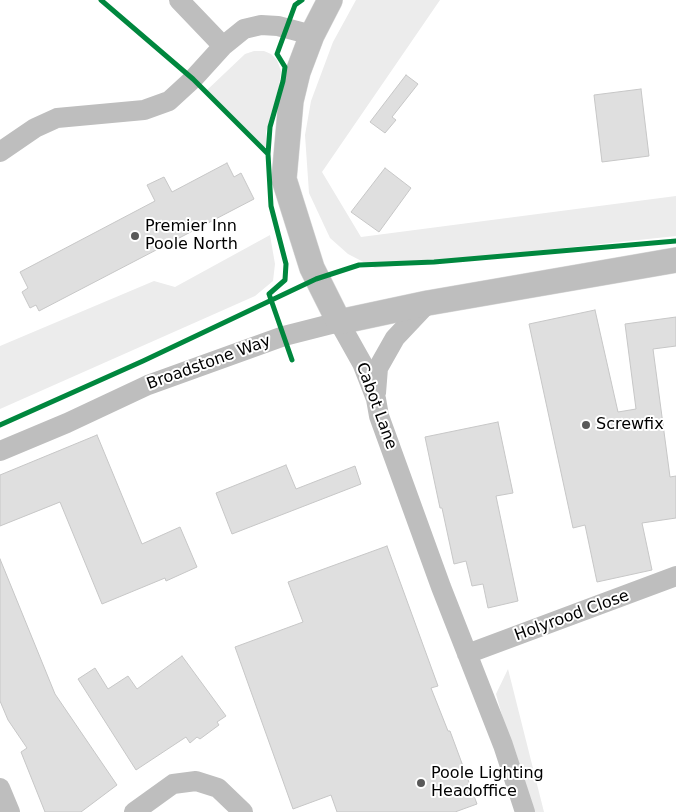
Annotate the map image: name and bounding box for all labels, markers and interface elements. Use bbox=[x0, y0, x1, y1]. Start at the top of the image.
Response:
place label: Premier Inn Poole North bbox=[145, 217, 238, 255]
marker: Premier Inn Poole North bbox=[129, 230, 141, 242]
street label: Broadstone Way bbox=[144, 332, 274, 394]
street label: Cabot Lane bbox=[351, 360, 401, 452]
place label: Screwfix bbox=[596, 415, 664, 435]
marker: Screwfix bbox=[580, 419, 592, 431]
street label: Holyrood Close bbox=[512, 586, 632, 646]
place label: Poole Lighting Headoffice bbox=[431, 764, 544, 802]
marker: Poole Lighting Headoffice bbox=[415, 777, 427, 789]

